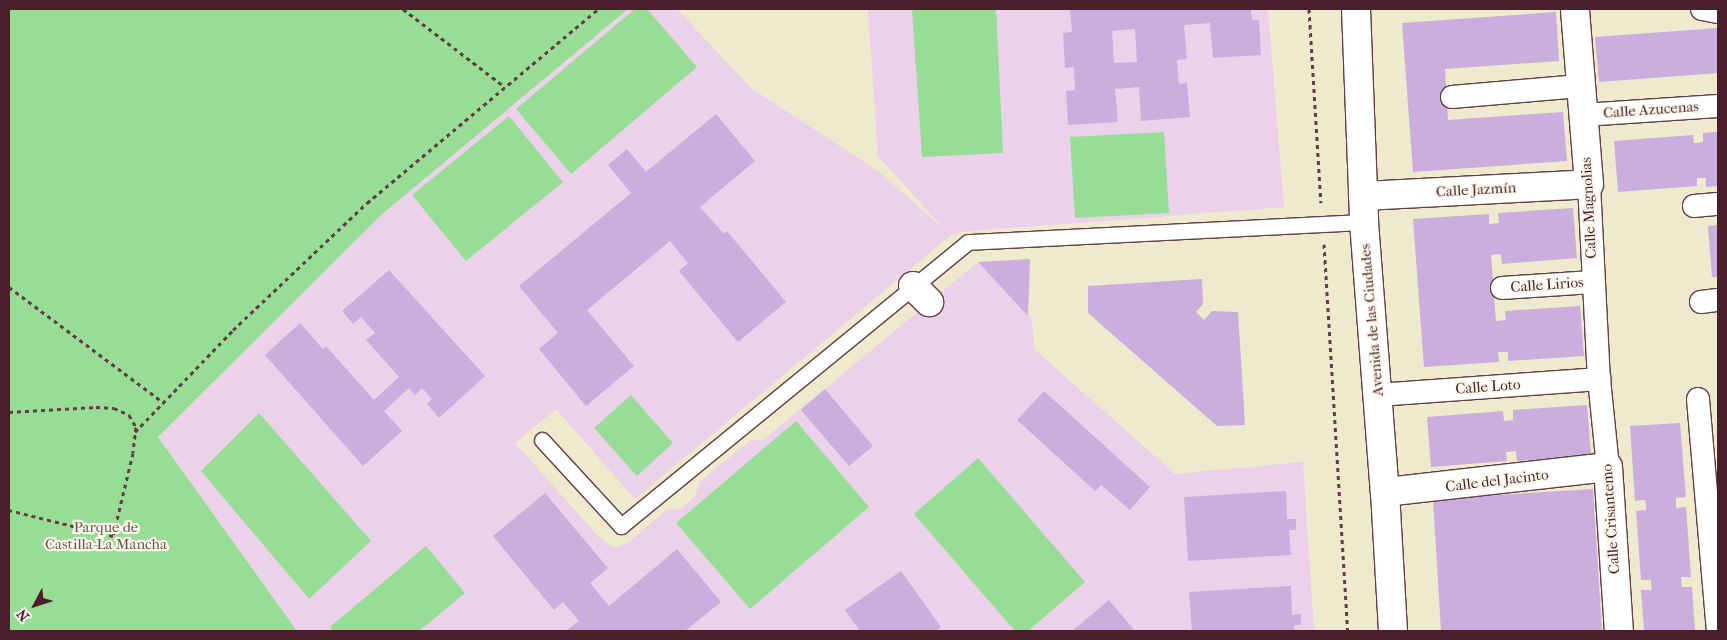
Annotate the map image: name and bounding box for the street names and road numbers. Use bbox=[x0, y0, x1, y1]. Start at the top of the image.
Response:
street label: Calle Azucenas bbox=[1603, 98, 1699, 122]
street label: Calle Magnolias bbox=[1577, 157, 1601, 259]
street label: Calle Jazmín bbox=[1435, 179, 1517, 201]
street label: Avenida de las Ciudades bbox=[1356, 243, 1388, 397]
street label: Calle Lirios bbox=[1510, 273, 1584, 297]
street label: Calle Loto bbox=[1455, 376, 1521, 398]
street label: Calle Crisantemo bbox=[1598, 463, 1624, 575]
street label: Calle del Jacinto bbox=[1444, 466, 1550, 496]

